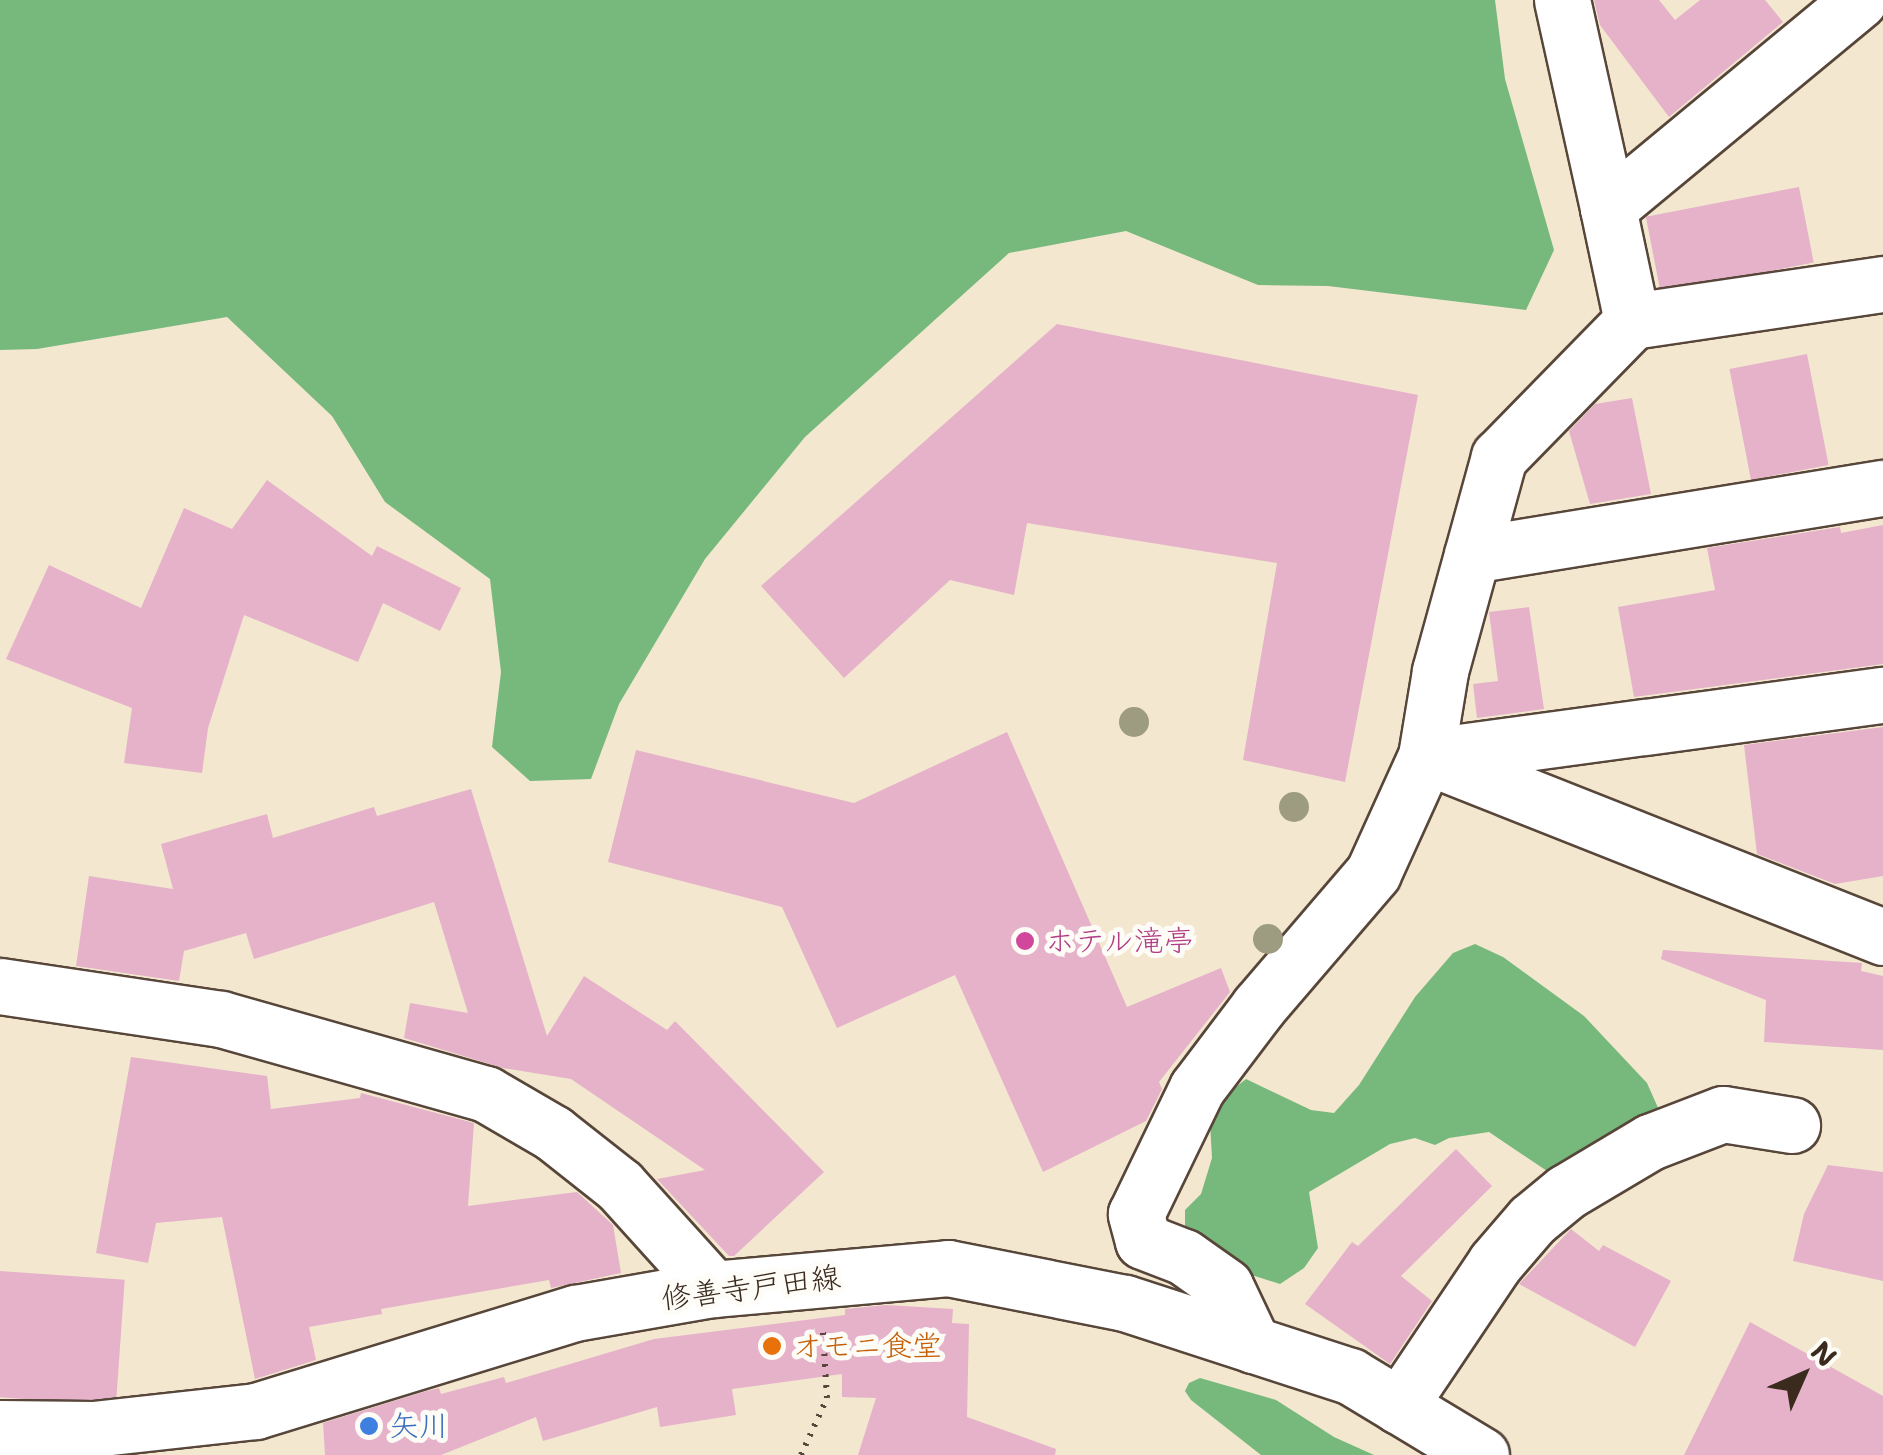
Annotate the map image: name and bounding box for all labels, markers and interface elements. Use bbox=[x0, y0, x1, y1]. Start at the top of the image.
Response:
place label: ホテル滝亭 bbox=[1045, 923, 1195, 959]
marker: ホテル滝亭 bbox=[1014, 930, 1036, 952]
street label: 修善寺戸田線 bbox=[659, 1259, 843, 1317]
north arrow bbox=[1753, 1325, 1853, 1425]
place label: オモニ食堂 bbox=[792, 1328, 942, 1364]
text: N bbox=[1803, 1333, 1845, 1375]
marker: オモニ食堂 bbox=[761, 1335, 783, 1357]
place label: 矢川 bbox=[389, 1408, 449, 1444]
marker: 矢川 bbox=[358, 1415, 380, 1437]

